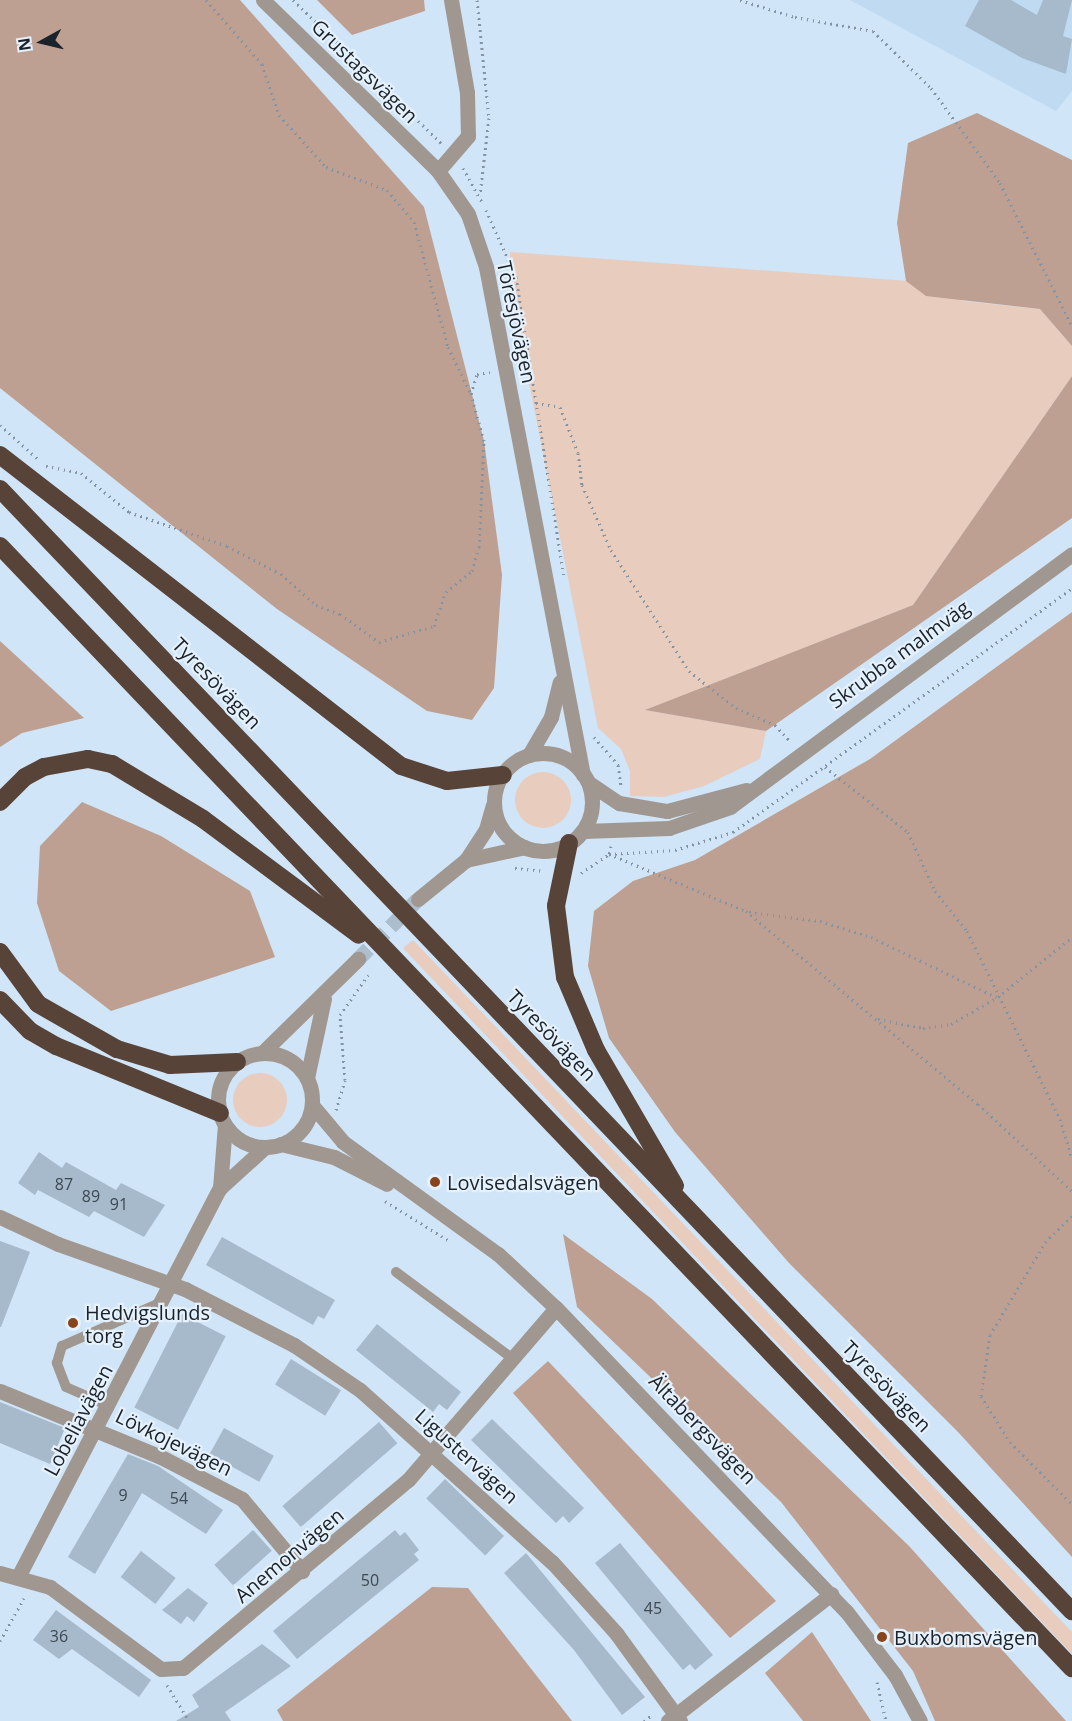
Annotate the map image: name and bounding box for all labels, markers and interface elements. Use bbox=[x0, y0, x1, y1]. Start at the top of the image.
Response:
north arrow bbox=[12, 12, 72, 72]
street label: Grustagsvägen bbox=[307, 14, 423, 128]
text: N bbox=[12, 37, 36, 52]
street label: Töresjövägen bbox=[492, 259, 542, 385]
street label: Skrubba malmväg bbox=[824, 595, 974, 713]
street label: Tyresövägen bbox=[168, 632, 266, 734]
street label: Tyresövägen bbox=[503, 984, 601, 1086]
place label: Lovisedalsvägen bbox=[447, 1170, 599, 1194]
house number: 87 bbox=[55, 1174, 73, 1194]
marker: Lovisedalsvägen bbox=[428, 1175, 442, 1189]
house number: 89 bbox=[82, 1186, 100, 1206]
house number: 91 bbox=[110, 1194, 128, 1214]
place label: Hedvigslunds torg bbox=[85, 1300, 210, 1347]
marker: Hedvigslunds torg bbox=[66, 1316, 80, 1330]
street label: Tyresövägen bbox=[838, 1335, 936, 1437]
street label: Lobeliavägen bbox=[39, 1360, 117, 1480]
street label: Ältabergsvägen bbox=[645, 1369, 761, 1489]
street label: Lövkojevägen bbox=[112, 1403, 236, 1481]
street label: Ligustervägen bbox=[411, 1404, 523, 1508]
house number: 9 bbox=[118, 1485, 128, 1505]
house number: 54 bbox=[170, 1488, 188, 1508]
street label: Anemonvägen bbox=[230, 1503, 348, 1607]
house number: 50 bbox=[361, 1570, 379, 1590]
house number: 45 bbox=[644, 1598, 662, 1618]
place label: Buxbomsvägen bbox=[894, 1625, 1037, 1649]
house number: 36 bbox=[50, 1626, 68, 1646]
marker: Buxbomsvägen bbox=[875, 1630, 889, 1644]

